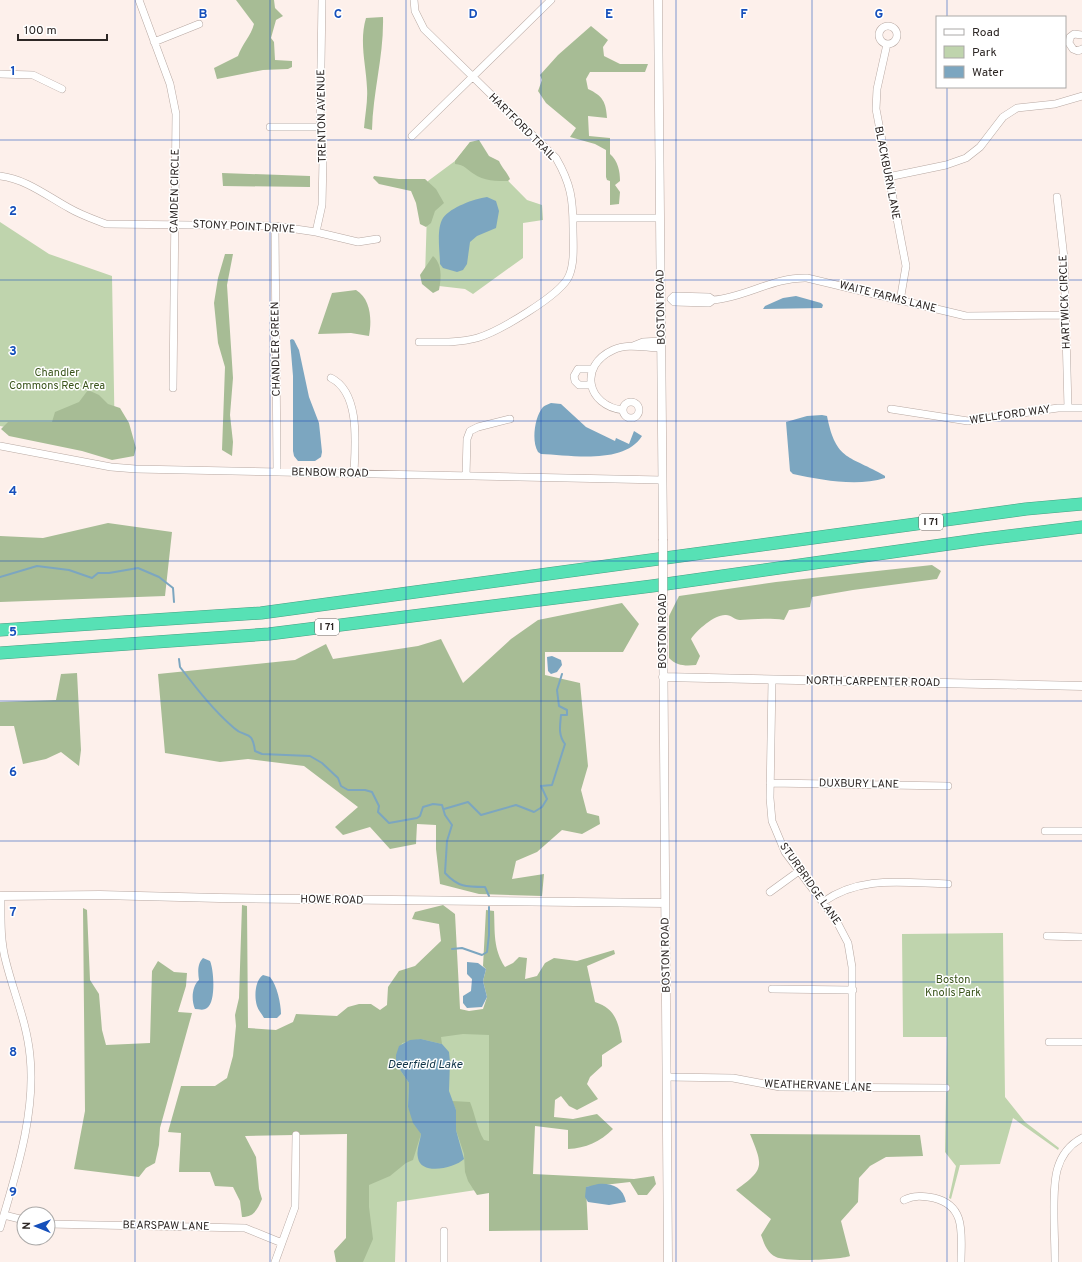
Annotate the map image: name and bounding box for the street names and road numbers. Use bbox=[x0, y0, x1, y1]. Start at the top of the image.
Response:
street label: TRENTON AVENUE bbox=[314, 69, 330, 163]
street label: HARTFORD TRAIL bbox=[486, 91, 558, 163]
street label: BLACKBURN LANE bbox=[871, 125, 903, 221]
street label: CAMDEN CIRCLE bbox=[167, 149, 183, 233]
street label: STONY POINT DRIVE bbox=[192, 217, 296, 237]
street label: HARTWICK CIRCLE bbox=[1056, 255, 1074, 349]
street label: BOSTON ROAD bbox=[653, 269, 669, 345]
street label: WAITE FARMS LANE bbox=[838, 278, 938, 316]
street label: CHANDLER GREEN bbox=[268, 301, 284, 397]
street label: WELLFORD WAY bbox=[969, 402, 1051, 428]
street label: BENBOW ROAD bbox=[291, 465, 369, 481]
road number: I 71 bbox=[919, 514, 943, 530]
street label: BOSTON ROAD bbox=[656, 593, 670, 669]
road number: I 71 bbox=[315, 619, 339, 635]
street label: NORTH CARPENTER ROAD bbox=[806, 674, 940, 690]
street label: DUXBURY LANE bbox=[819, 776, 899, 792]
street label: STURBRIDGE LANE bbox=[776, 840, 844, 928]
street label: HOWE ROAD bbox=[300, 892, 364, 908]
street label: BOSTON ROAD bbox=[658, 917, 674, 993]
street label: WEATHERVANE LANE bbox=[764, 1077, 872, 1095]
street label: BEARSPAW LANE bbox=[122, 1218, 210, 1234]

